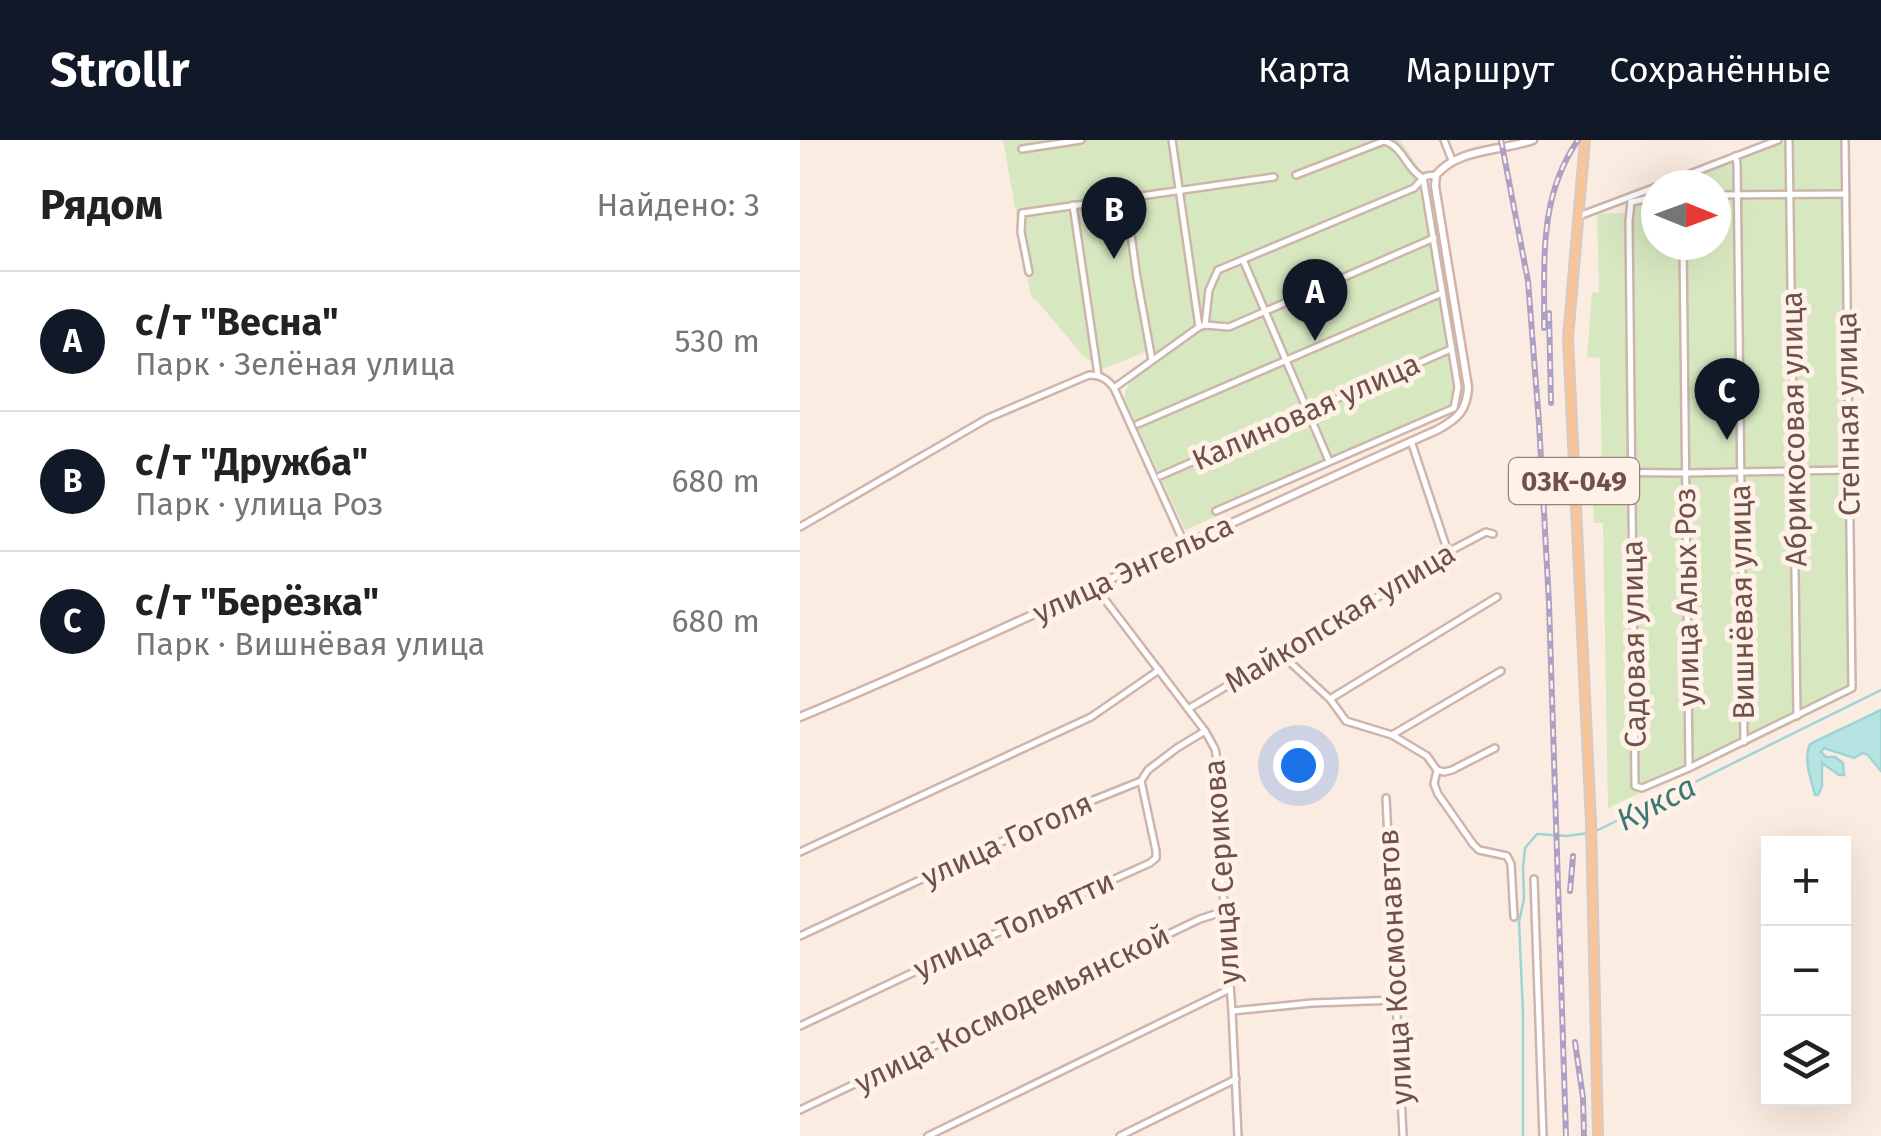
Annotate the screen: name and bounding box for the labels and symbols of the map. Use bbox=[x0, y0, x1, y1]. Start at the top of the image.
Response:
north arrow bbox=[1641, 170, 1731, 260]
pin: B bbox=[1082, 176, 1146, 259]
pin: A bbox=[1282, 259, 1348, 341]
street label: Абрикосовая улица bbox=[1774, 291, 1814, 567]
street label: Степная улица bbox=[1828, 312, 1868, 516]
street label: Калиновая улица bbox=[1187, 346, 1425, 478]
pin: C bbox=[1694, 358, 1760, 440]
road number: 03К-049 bbox=[1509, 458, 1639, 504]
street label: Вишнёвая улица bbox=[1722, 484, 1762, 720]
street label: улица Алых Роз bbox=[1667, 487, 1707, 707]
street label: улица Энгельса bbox=[1027, 507, 1239, 631]
street label: Майкопская улица bbox=[1218, 535, 1462, 701]
street label: Садовая улица bbox=[1614, 540, 1654, 748]
your location bbox=[1273, 740, 1324, 791]
street label: улица Серикова bbox=[1196, 758, 1248, 986]
water label: Кукса bbox=[1610, 767, 1702, 839]
street label: улица Гоголя bbox=[916, 785, 1098, 895]
street label: улица Космонавтов bbox=[1370, 828, 1420, 1106]
street label: улица Тольятти bbox=[908, 863, 1120, 987]
street label: улица Космодемьянской bbox=[849, 917, 1175, 1101]

